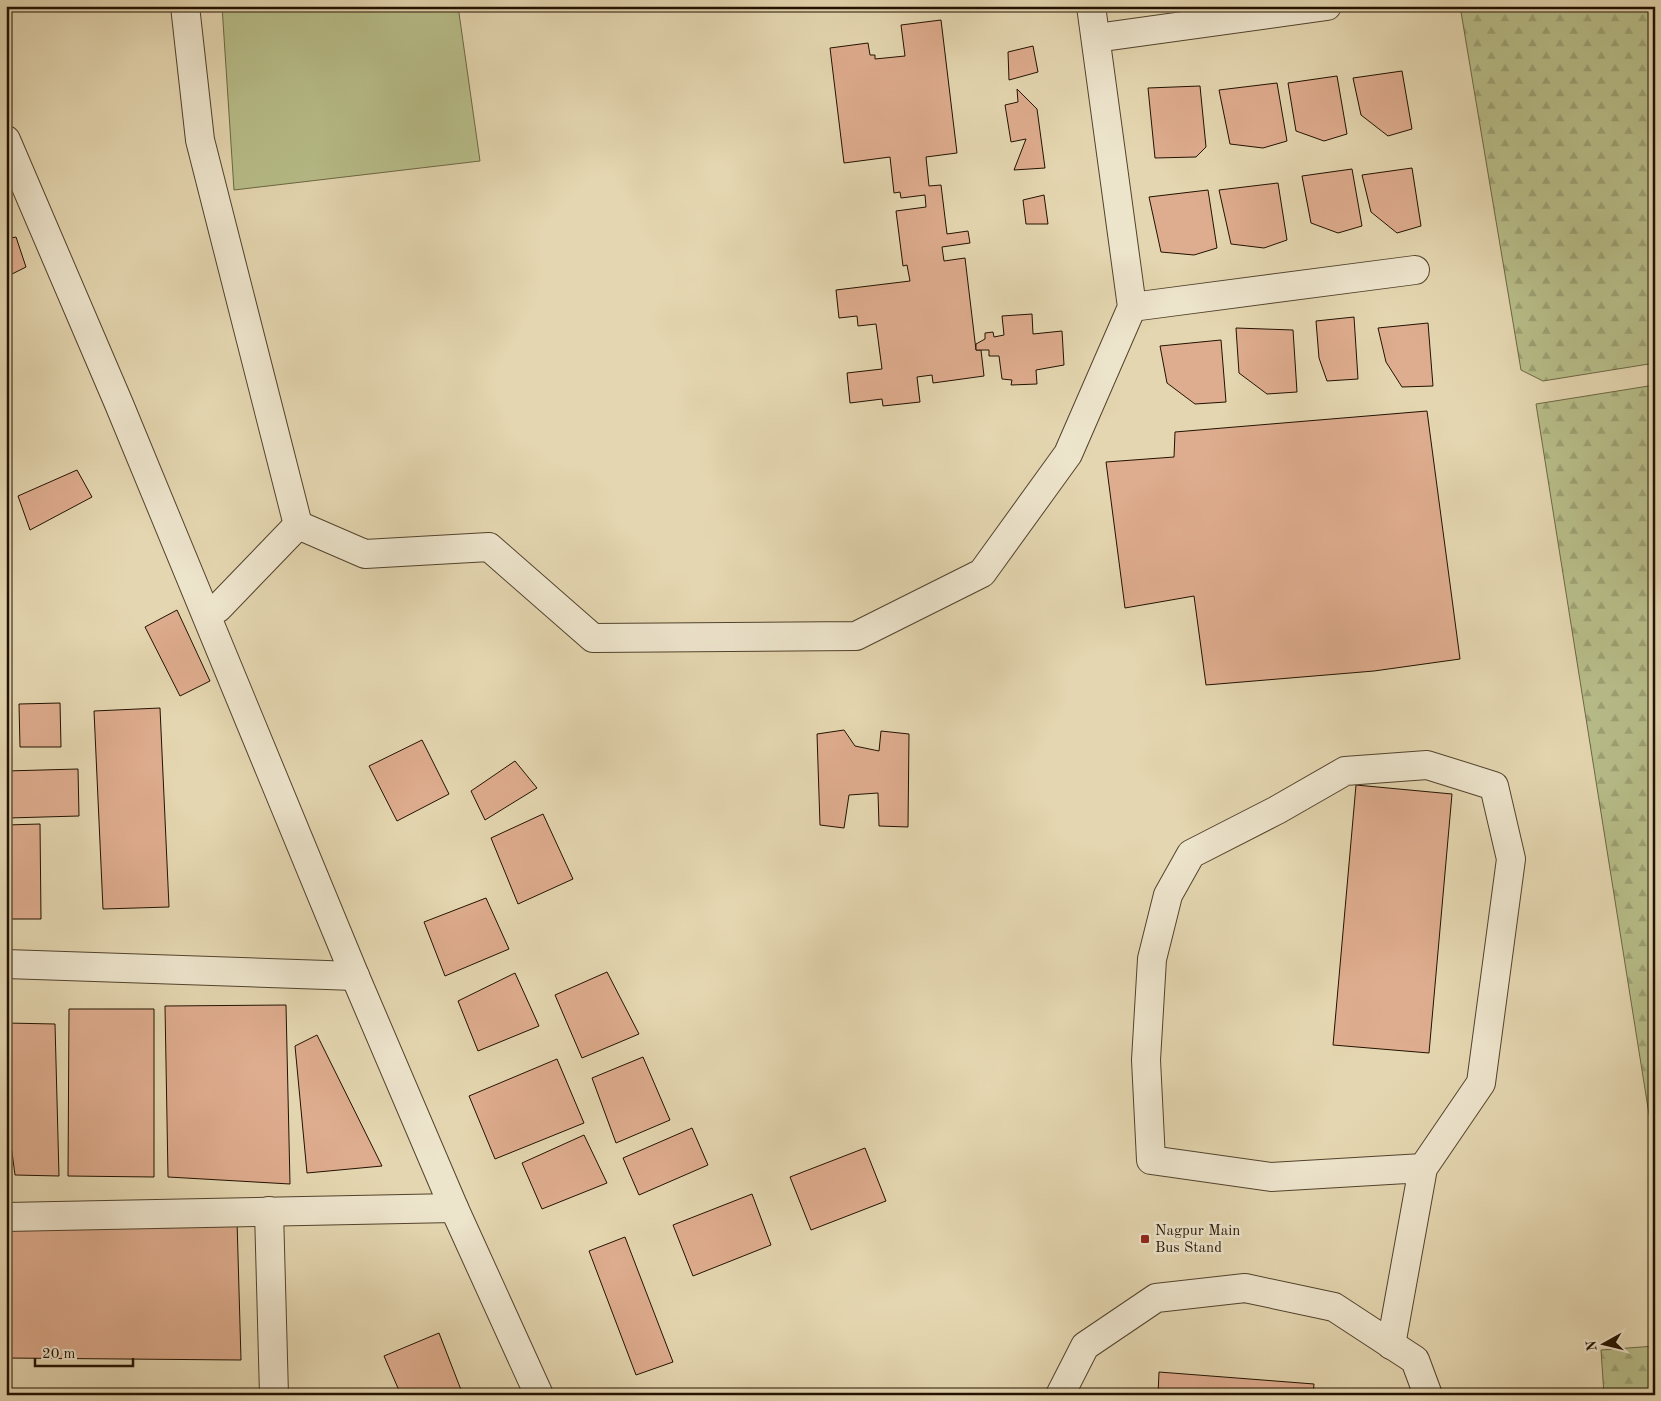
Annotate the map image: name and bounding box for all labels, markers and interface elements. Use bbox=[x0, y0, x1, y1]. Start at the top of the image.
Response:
place label: Nagpur Main Bus Stand bbox=[1155, 1224, 1240, 1256]
marker: Nagpur Main Bus Stand bbox=[1139, 1233, 1151, 1245]
north arrow bbox=[1578, 1318, 1628, 1368]
scale bar bbox=[35, 1336, 132, 1368]
text: N bbox=[1584, 1339, 1600, 1352]
text: 20 m bbox=[42, 1347, 76, 1362]

